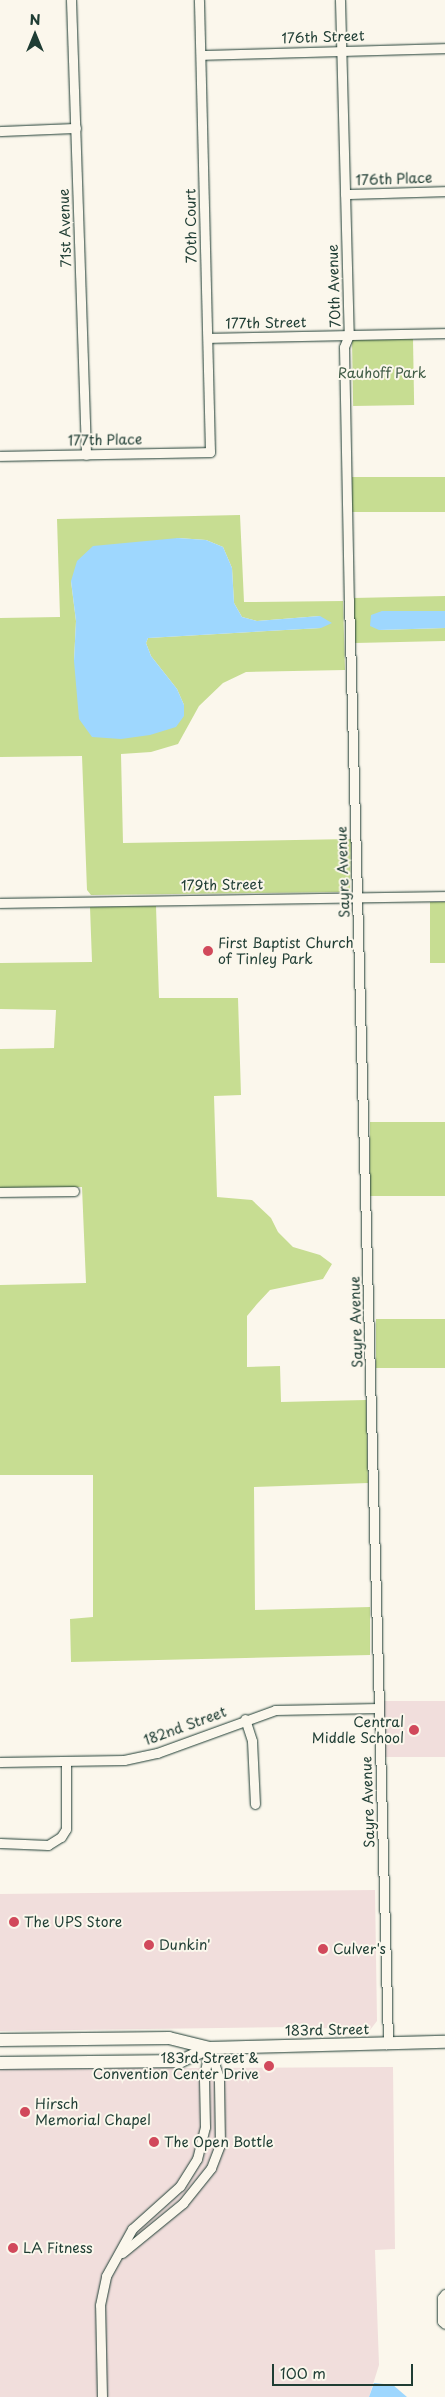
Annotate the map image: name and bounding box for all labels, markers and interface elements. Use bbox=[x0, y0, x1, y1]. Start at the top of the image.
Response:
text: N bbox=[29, 9, 41, 30]
north arrow bbox=[10, 10, 60, 60]
street label: 176th Street bbox=[281, 27, 365, 47]
street label: 176th Place bbox=[355, 169, 433, 189]
street label: 71st Avenue bbox=[55, 188, 75, 268]
street label: 70th Court bbox=[182, 188, 200, 264]
street label: 70th Avenue bbox=[324, 244, 344, 328]
street label: 177th Street bbox=[225, 314, 307, 332]
park label: Rauhoff Park bbox=[337, 365, 427, 381]
street label: 177th Place bbox=[67, 431, 143, 449]
street label: Sayre Avenue bbox=[333, 826, 353, 918]
street label: 179th Street bbox=[181, 876, 263, 894]
place label: First Baptist Church of Tinley Park bbox=[218, 935, 354, 968]
marker: First Baptist Church of Tinley Park bbox=[202, 945, 214, 957]
street label: Sayre Avenue bbox=[346, 1276, 366, 1368]
street label: 182nd Street bbox=[141, 1703, 229, 1749]
place label: Central Middle School bbox=[311, 1714, 404, 1746]
marker: Central Middle School bbox=[408, 1724, 420, 1736]
street label: Sayre Avenue bbox=[358, 1756, 378, 1848]
place label: The UPS Store bbox=[24, 1914, 122, 1930]
marker: The UPS Store bbox=[8, 1916, 20, 1928]
place label: Dunkin' bbox=[159, 1937, 211, 1953]
marker: Dunkin' bbox=[143, 1939, 155, 1951]
place label: Culver's bbox=[333, 1941, 386, 1957]
marker: Culver's bbox=[317, 1943, 329, 1955]
street label: 183rd Street bbox=[284, 2021, 370, 2039]
place label: 183rd Street & Convention Center Drive bbox=[92, 2050, 259, 2082]
marker: 183rd Street & Convention Center Drive bbox=[263, 2060, 275, 2072]
place label: Hirsch Memorial Chapel bbox=[35, 2096, 151, 2128]
marker: Hirsch Memorial Chapel bbox=[19, 2106, 31, 2118]
place label: The Open Bottle bbox=[164, 2134, 275, 2150]
marker: The Open Bottle bbox=[148, 2136, 160, 2148]
place label: LA Fitness bbox=[23, 2240, 92, 2256]
marker: LA Fitness bbox=[7, 2242, 19, 2254]
scale bar bbox=[275, 2354, 416, 2386]
text: 100 m bbox=[280, 2361, 326, 2384]

